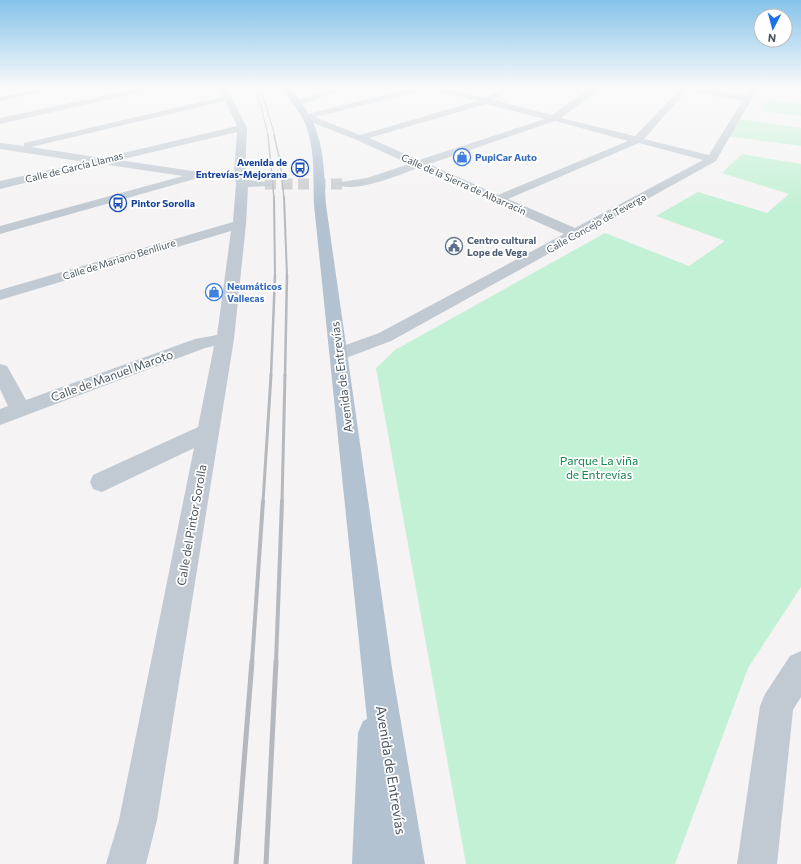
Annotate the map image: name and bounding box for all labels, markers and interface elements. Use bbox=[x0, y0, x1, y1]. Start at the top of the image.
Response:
north arrow bbox=[753, 8, 793, 48]
text: N bbox=[767, 32, 777, 45]
shop icon: PupiCar Auto bbox=[452, 147, 472, 167]
street label: Calle de García Llamas bbox=[24, 149, 125, 185]
street label: Calle de la Sierra de Albarracín bbox=[400, 151, 528, 217]
place label: PupiCar Auto bbox=[475, 151, 537, 163]
place label: Avenida de Entrevías-Mejorana bbox=[196, 156, 287, 180]
bus stop icon: Avenida de Entrevías-Mejorana bbox=[290, 158, 310, 178]
street label: Calle Concejo de Teverga bbox=[544, 191, 648, 255]
bus stop icon: Pintor Sorolla bbox=[108, 193, 128, 213]
place label: Pintor Sorolla bbox=[131, 197, 195, 209]
place label: Centro cultural Lope de Vega bbox=[467, 234, 536, 258]
street label: Calle de Mariano Benlliure bbox=[61, 236, 177, 282]
public building icon: Centro cultural Lope de Vega bbox=[444, 236, 464, 256]
place label: Neumáticos Vallecas bbox=[227, 280, 282, 304]
shop icon: Neumáticos Vallecas bbox=[204, 282, 224, 302]
street label: Avenida de Entrevías bbox=[327, 321, 355, 433]
street label: Calle de Manuel Maroto bbox=[49, 346, 175, 404]
park label: Parque La viña de Entrevías bbox=[560, 453, 638, 481]
street label: Calle del Pintor Sorolla bbox=[173, 463, 209, 586]
street label: Avenida de Entrevías bbox=[373, 704, 410, 836]

